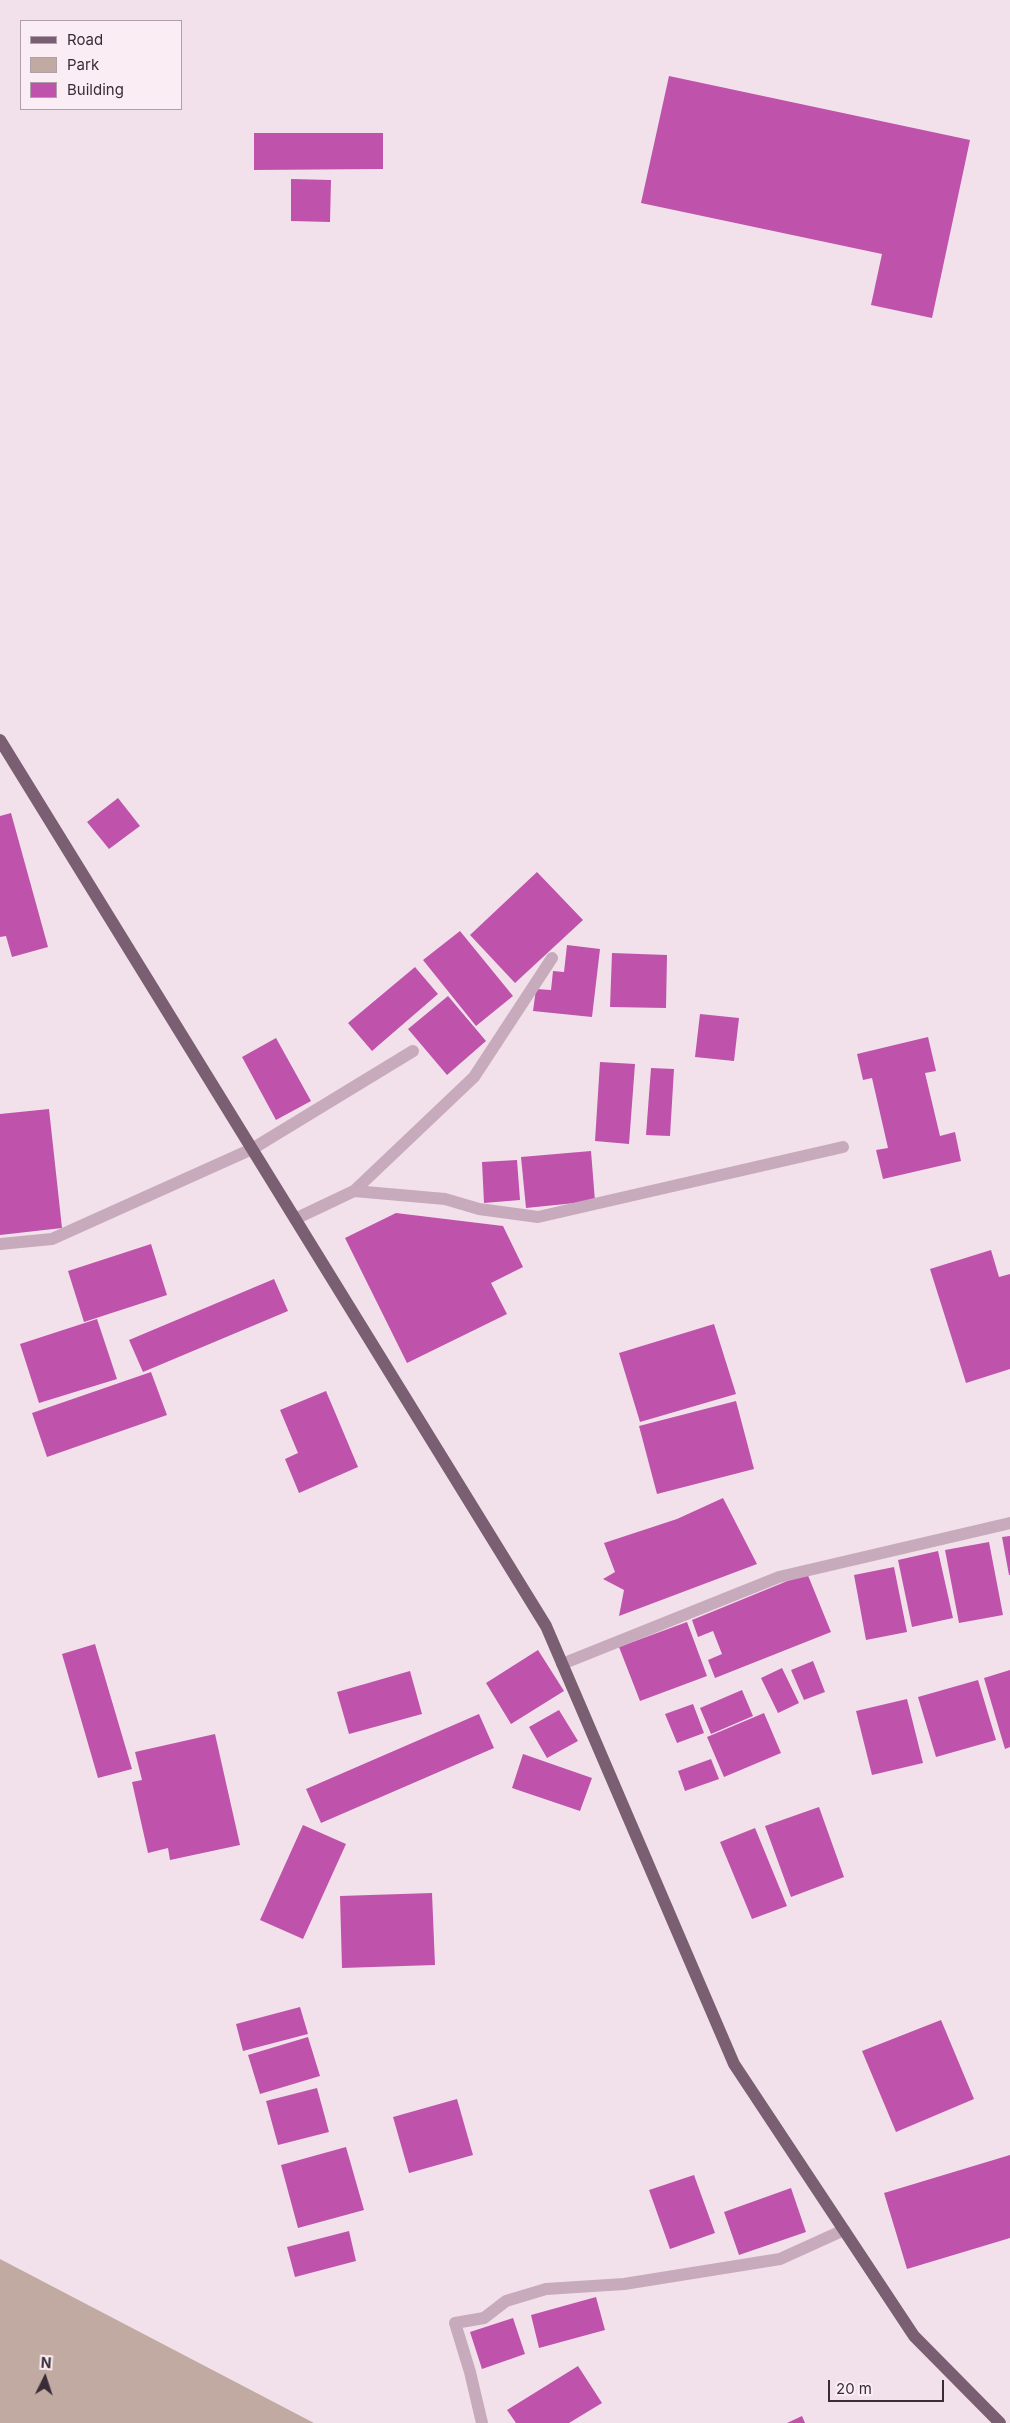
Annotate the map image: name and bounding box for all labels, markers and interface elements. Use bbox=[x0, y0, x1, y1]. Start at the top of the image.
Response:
legend bbox=[20, 20, 182, 110]
text: Road bbox=[67, 30, 103, 49]
text: Park bbox=[67, 55, 99, 74]
text: Building bbox=[67, 80, 124, 99]
north arrow bbox=[20, 2353, 70, 2403]
text: N bbox=[40, 2354, 52, 2371]
scale bar bbox=[830, 2370, 946, 2402]
text: 20 m bbox=[836, 2379, 872, 2398]

